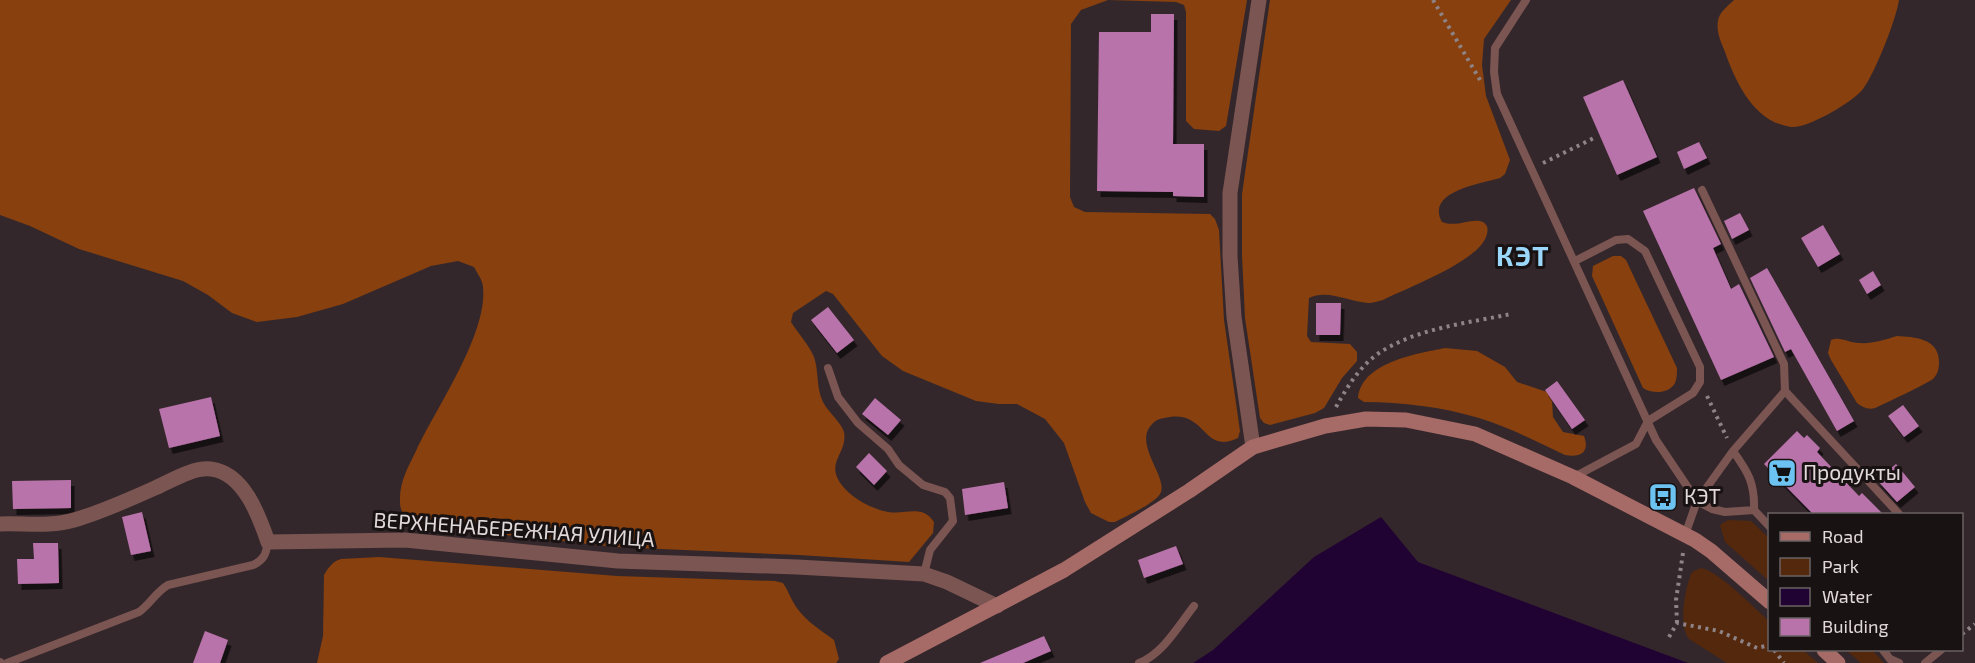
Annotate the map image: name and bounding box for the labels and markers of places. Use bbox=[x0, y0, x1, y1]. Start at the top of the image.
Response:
supermarket icon: Продукты bbox=[1766, 457, 1798, 489]
place label: Продукты bbox=[1803, 459, 1901, 485]
bus stop icon: КЭТ bbox=[1647, 481, 1679, 513]
place label: КЭТ bbox=[1684, 483, 1721, 508]

